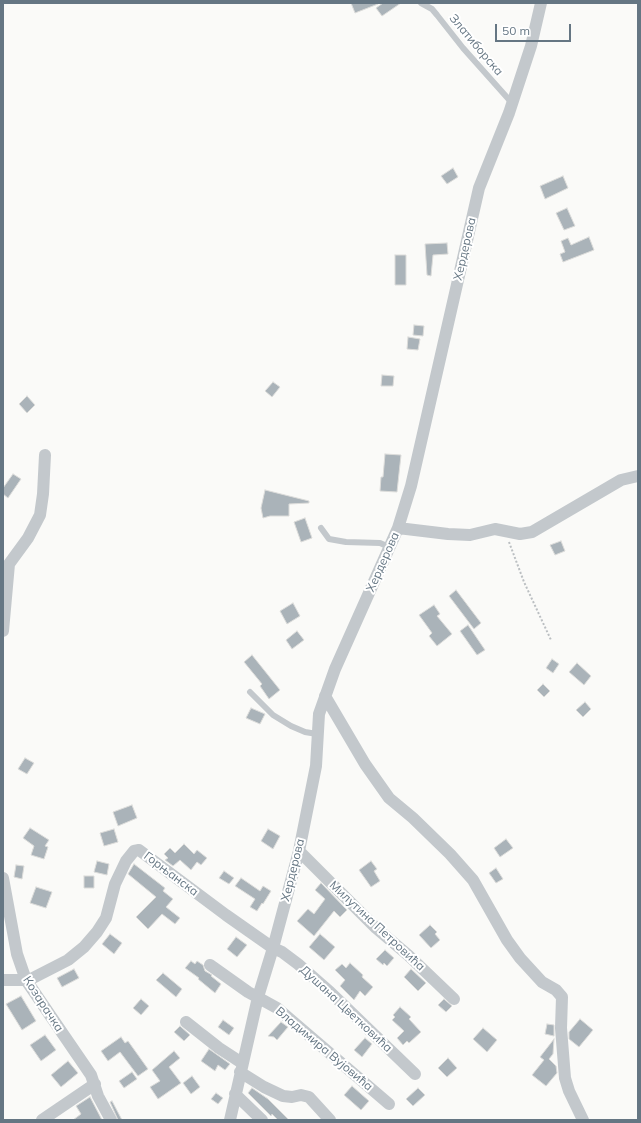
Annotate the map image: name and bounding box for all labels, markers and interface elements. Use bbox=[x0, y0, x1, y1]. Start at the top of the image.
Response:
street label: Златиборска bbox=[446, 11, 506, 79]
scale bar bbox=[497, 16, 573, 42]
text: 50 m bbox=[502, 23, 530, 38]
street label: Хердерова bbox=[451, 216, 479, 282]
street label: Хердерова bbox=[363, 530, 403, 594]
street label: Хердерова bbox=[278, 837, 308, 903]
street label: Горњанска bbox=[141, 849, 201, 899]
street label: Милутина Петровића bbox=[326, 878, 428, 974]
street label: Душана Цветковића bbox=[297, 963, 395, 1055]
street label: Козарачка bbox=[20, 974, 66, 1034]
street label: Владимира Вујовића bbox=[272, 1004, 376, 1094]

